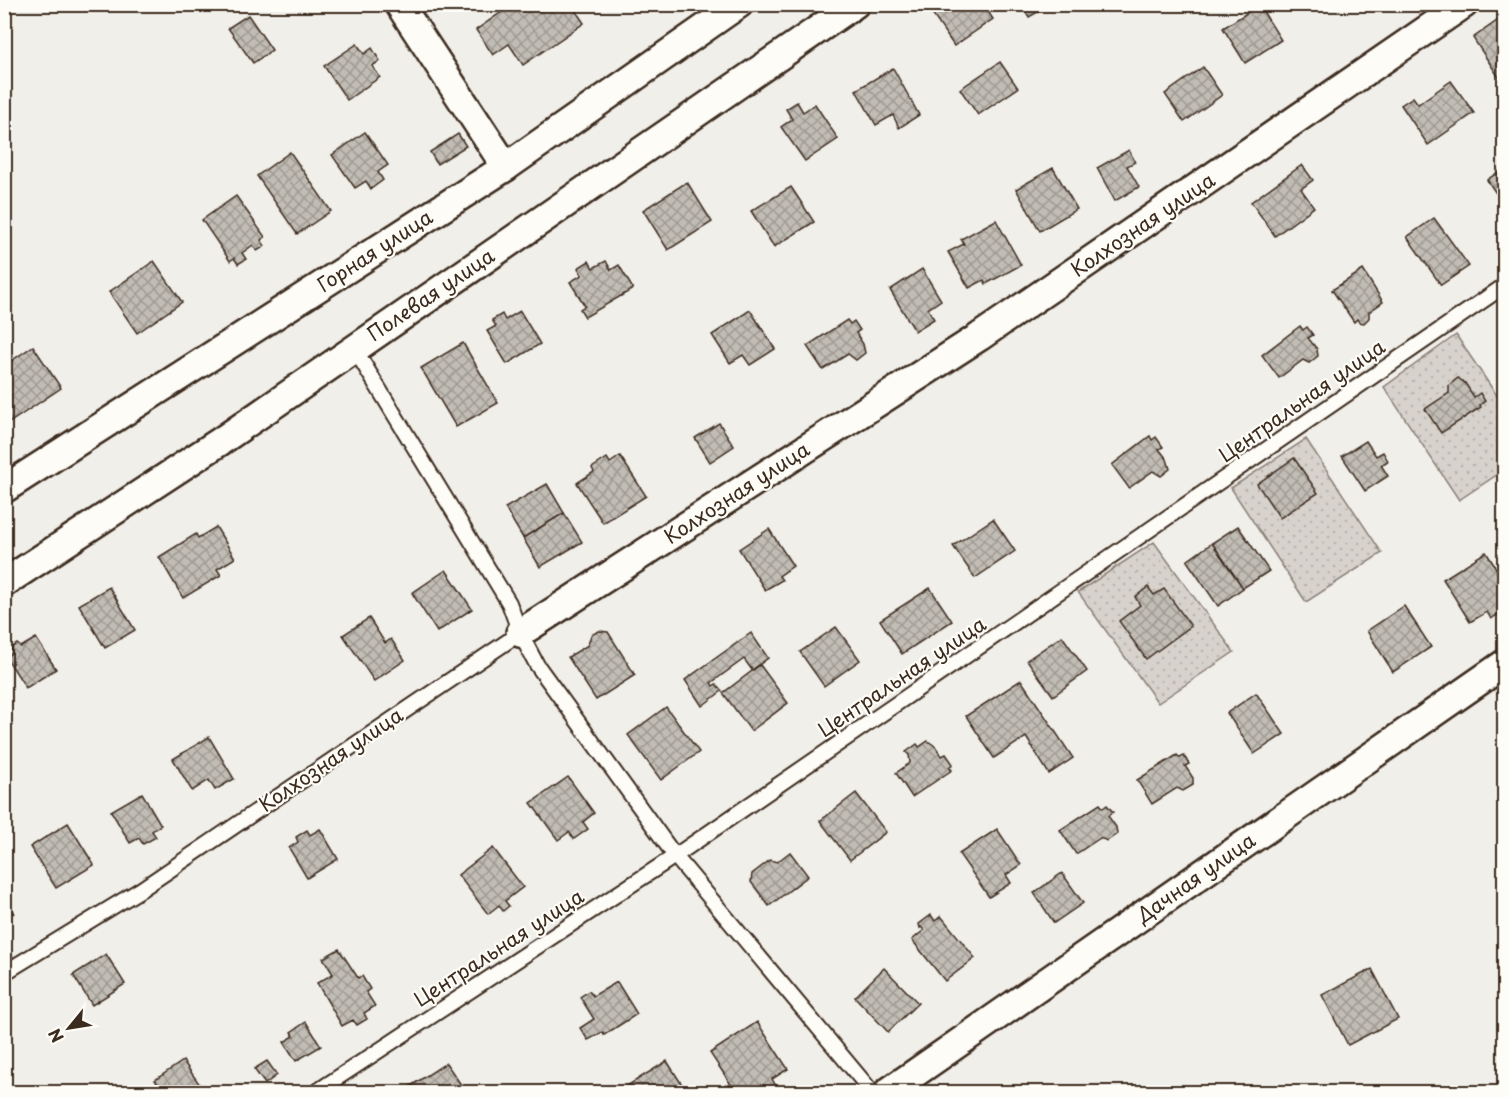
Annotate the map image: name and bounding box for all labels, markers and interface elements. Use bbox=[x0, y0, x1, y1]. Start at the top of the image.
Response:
street label: Колхозная улица bbox=[1064, 165, 1221, 284]
street label: Горная улица bbox=[311, 201, 438, 299]
street label: Полевая улица bbox=[361, 240, 501, 348]
street label: Центральная улица bbox=[1212, 331, 1391, 469]
street label: Колхозная улица bbox=[658, 434, 815, 551]
street label: Центральная улица bbox=[811, 608, 992, 744]
street label: Колхозная улица bbox=[252, 700, 409, 819]
street label: Дачная улица bbox=[1129, 825, 1261, 930]
street label: Центральная улица bbox=[408, 881, 590, 1013]
north arrow bbox=[39, 998, 99, 1058]
text: N bbox=[42, 1025, 69, 1047]

